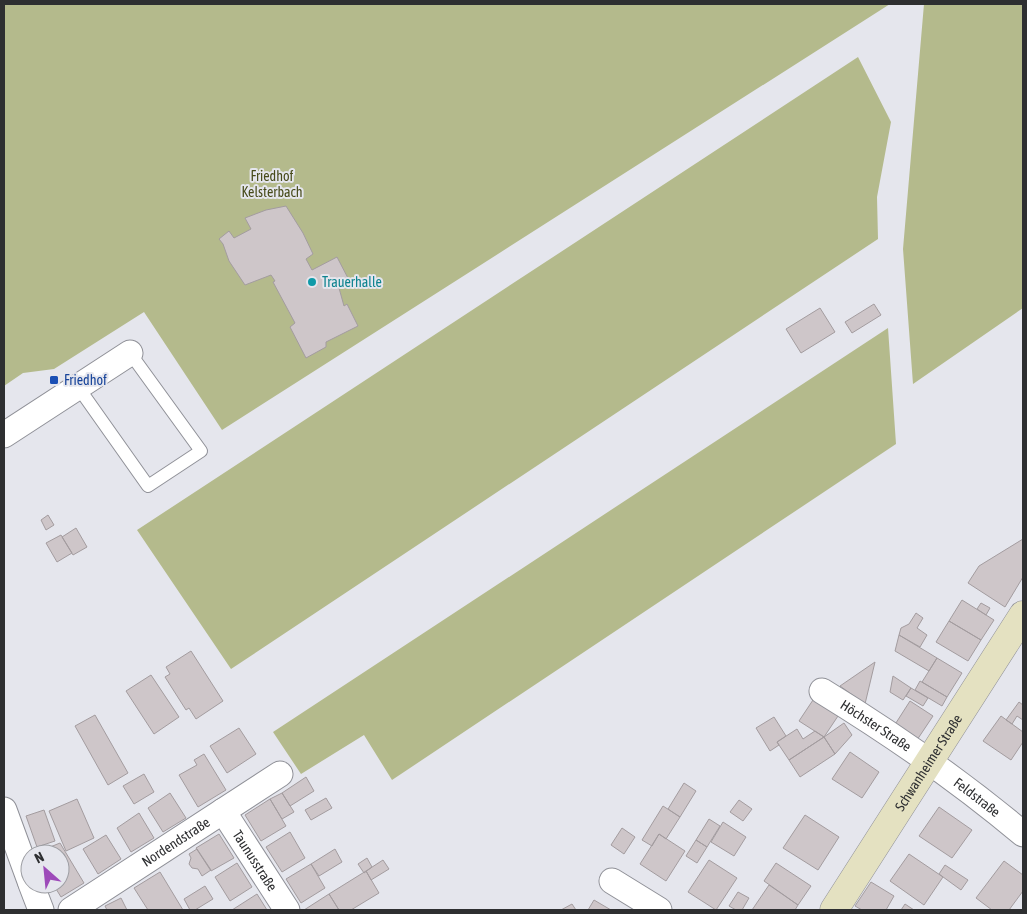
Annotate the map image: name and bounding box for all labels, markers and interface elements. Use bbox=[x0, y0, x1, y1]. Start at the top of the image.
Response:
park label: Friedhof Kelsterbach bbox=[241, 168, 303, 200]
place label: Trauerhalle bbox=[322, 274, 382, 290]
marker: Trauerhalle bbox=[306, 276, 318, 288]
place label: Friedhof bbox=[64, 372, 107, 388]
marker: Friedhof bbox=[48, 374, 60, 386]
street label: Höchster Straße bbox=[838, 697, 914, 755]
street label: Schwanheimer Straße bbox=[892, 711, 965, 814]
street label: Feldstraße bbox=[951, 774, 1003, 820]
street label: Nordendstraße bbox=[139, 814, 213, 870]
street label: Taunusstraße bbox=[230, 827, 281, 894]
north arrow bbox=[20, 844, 70, 894]
text: N bbox=[32, 848, 46, 866]

